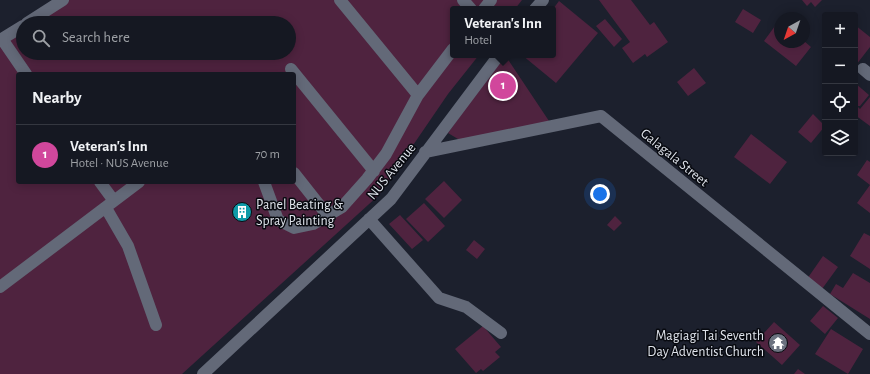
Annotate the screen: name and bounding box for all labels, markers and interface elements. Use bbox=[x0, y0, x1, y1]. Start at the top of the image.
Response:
popup bbox=[450, 6, 556, 58]
north arrow bbox=[774, 12, 810, 48]
map controls bbox=[822, 12, 858, 156]
button: + bbox=[822, 12, 858, 48]
search box bbox=[16, 16, 296, 60]
text: Veteran's Inn bbox=[464, 16, 542, 31]
icon: search bbox=[30, 27, 52, 49]
text: Search here bbox=[62, 30, 130, 45]
text: Hotel bbox=[464, 34, 492, 47]
button: − bbox=[822, 48, 858, 84]
pin: 1 bbox=[490, 71, 516, 101]
button: locate bbox=[822, 84, 858, 120]
text: Nearby bbox=[32, 89, 82, 106]
button: layers bbox=[822, 120, 858, 156]
street label: Galagala Street bbox=[638, 126, 711, 190]
text: Veteran's Inn bbox=[70, 139, 148, 154]
street label: NUS Avenue bbox=[365, 141, 419, 202]
text: 1 bbox=[43, 148, 47, 161]
text: 70 m bbox=[255, 148, 280, 161]
text: Hotel · NUS Avenue bbox=[70, 157, 169, 170]
your location bbox=[590, 184, 610, 204]
place label: Panel Beating & Spray Painting bbox=[256, 198, 343, 228]
building icon: Panel Beating & Spray Painting bbox=[231, 201, 253, 223]
place label: Magiagi Tai Seventh Day Adventist Church bbox=[647, 329, 764, 359]
temple icon: Magiagi Tai Seventh Day Adventist Church bbox=[767, 332, 789, 354]

